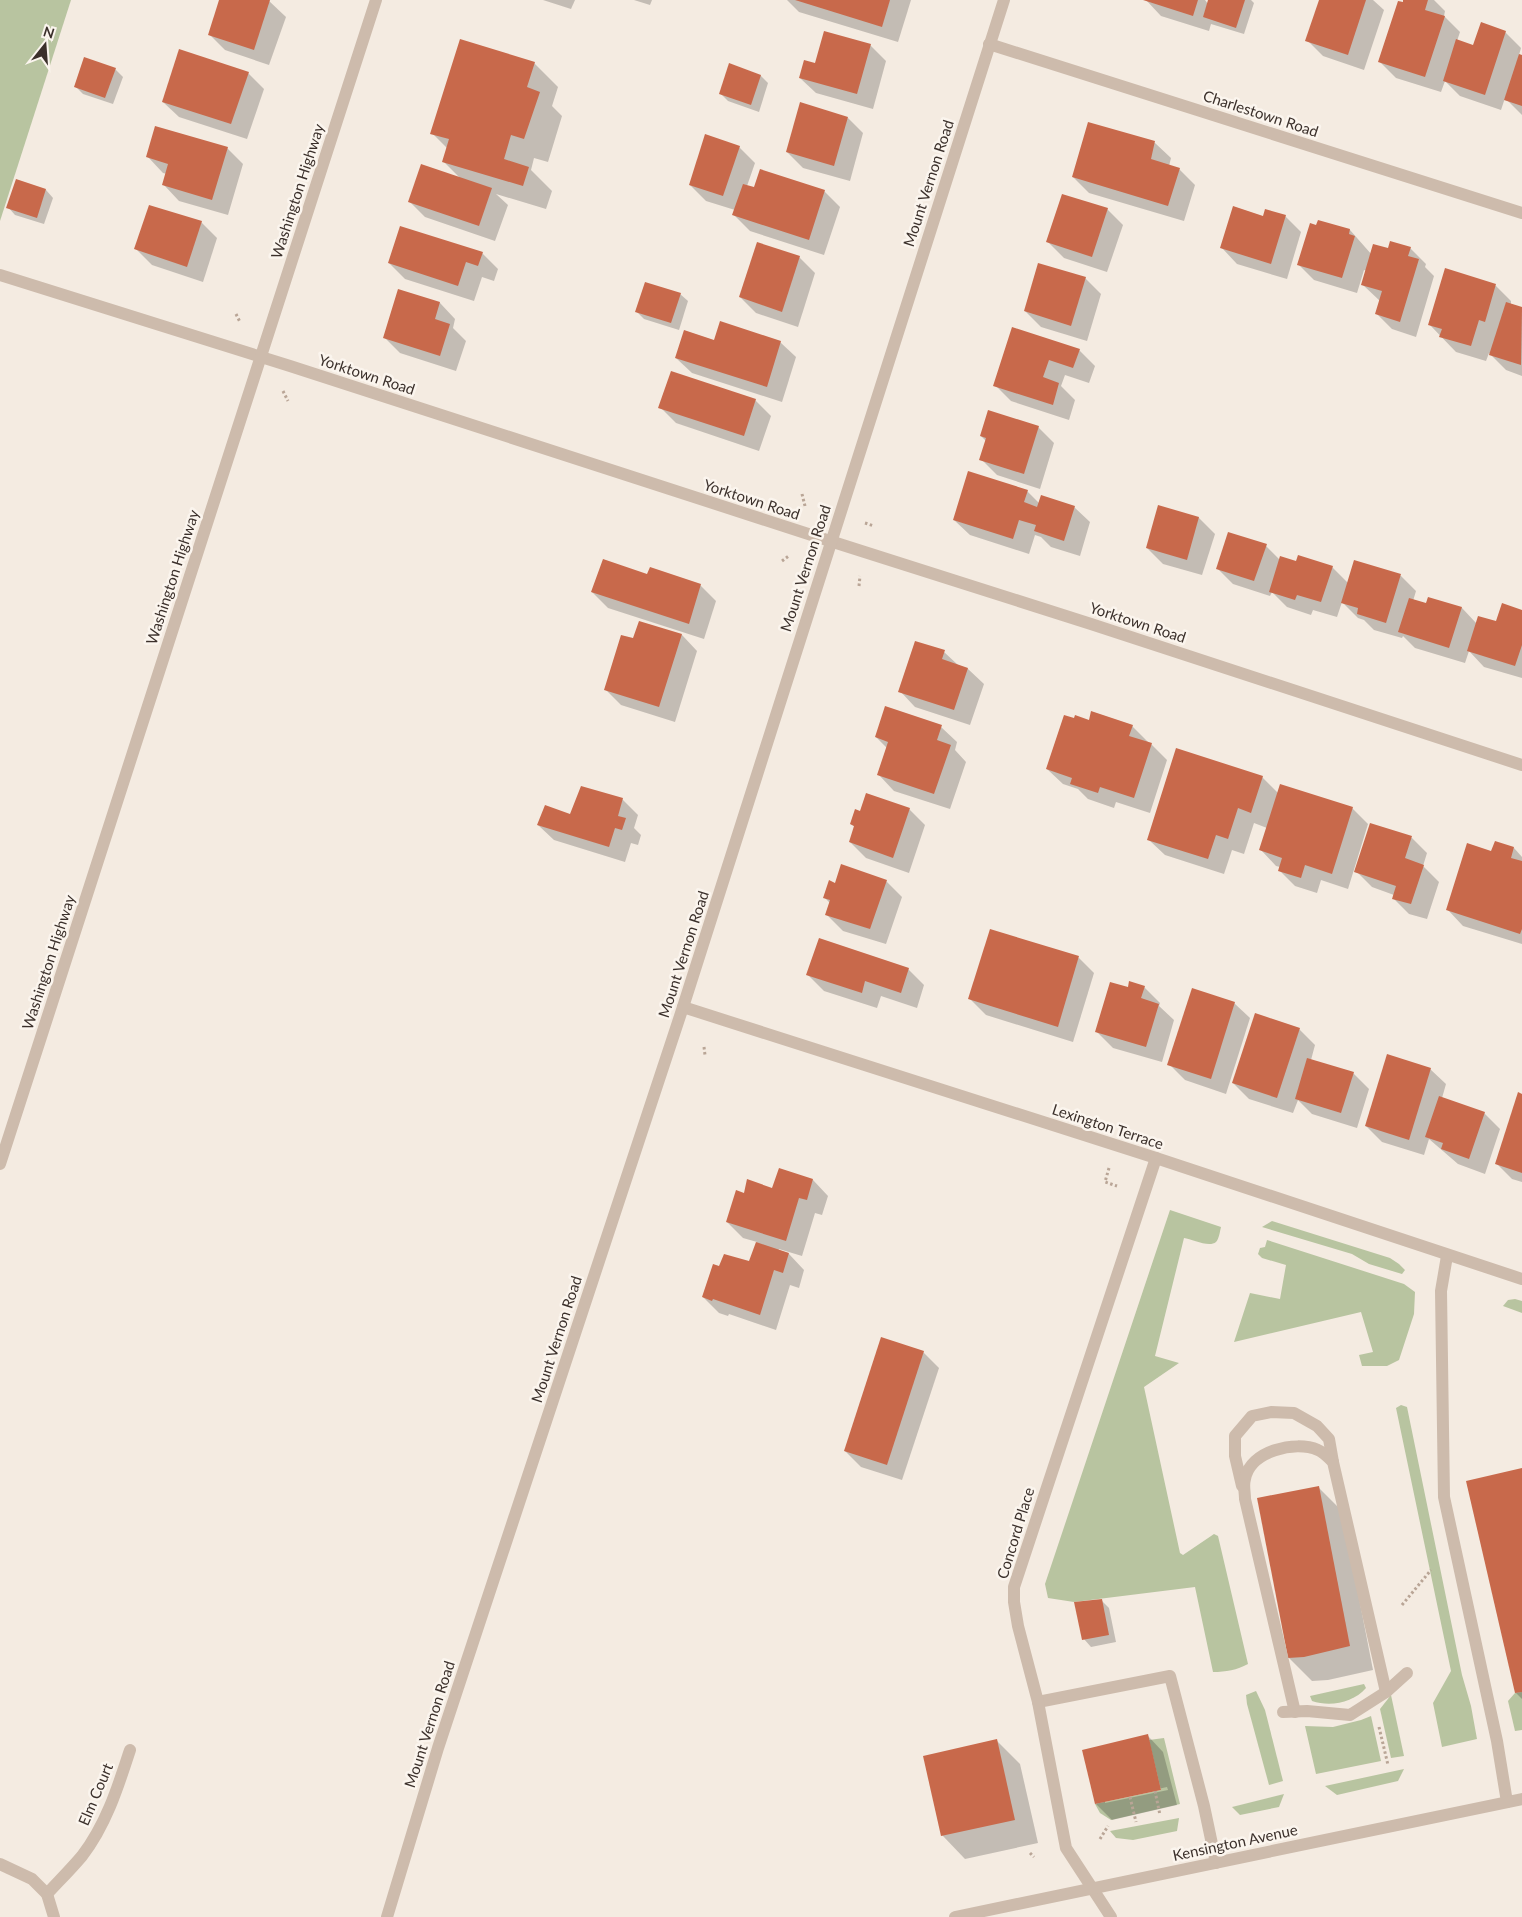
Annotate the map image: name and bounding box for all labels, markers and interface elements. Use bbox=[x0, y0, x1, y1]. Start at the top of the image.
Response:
north arrow bbox=[20, 20, 70, 70]
text: N bbox=[41, 22, 57, 42]
street label: Charlestown Road bbox=[1201, 86, 1321, 140]
street label: Mount Vernon Road bbox=[899, 117, 957, 249]
street label: Washington Highway bbox=[267, 121, 327, 261]
street label: Yorktown Road bbox=[317, 350, 417, 398]
street label: Yorktown Road bbox=[702, 475, 802, 523]
street label: Mount Vernon Road bbox=[776, 502, 834, 634]
street label: Washington Highway bbox=[142, 507, 202, 647]
street label: Yorktown Road bbox=[1088, 598, 1188, 646]
street label: Mount Vernon Road bbox=[654, 888, 712, 1020]
street label: Washington Highway bbox=[18, 892, 78, 1032]
street label: Lexington Terrace bbox=[1050, 1100, 1166, 1153]
street label: Mount Vernon Road bbox=[527, 1273, 585, 1405]
street label: Concord Place bbox=[993, 1485, 1037, 1581]
street label: Mount Vernon Road bbox=[400, 1658, 458, 1790]
street label: Elm Court bbox=[74, 1760, 116, 1828]
street label: Kensington Avenue bbox=[1171, 1820, 1299, 1864]

